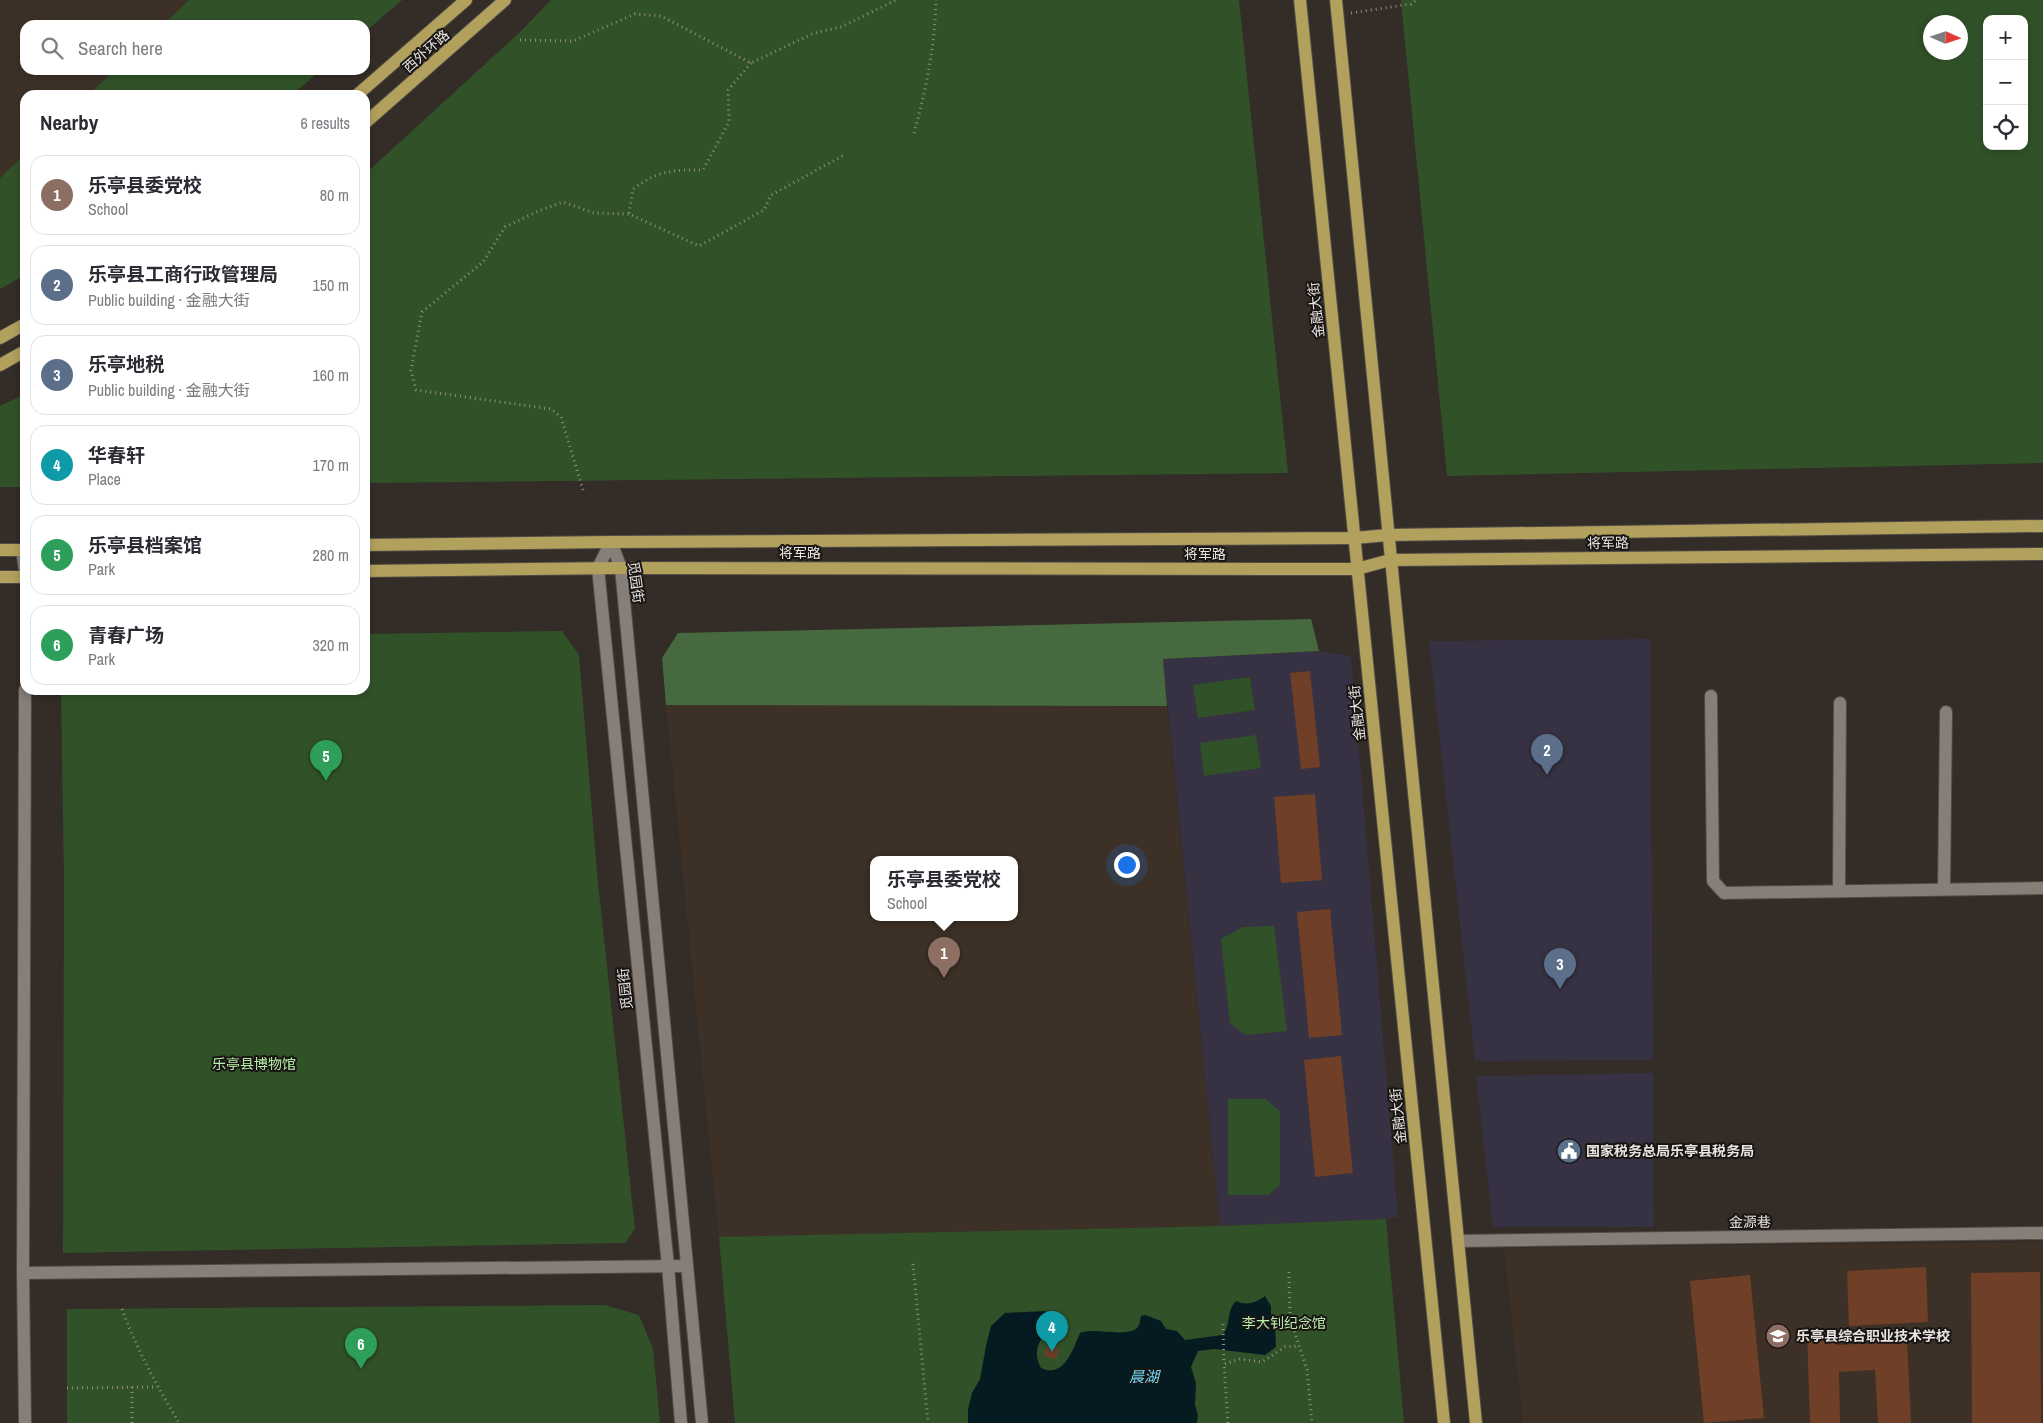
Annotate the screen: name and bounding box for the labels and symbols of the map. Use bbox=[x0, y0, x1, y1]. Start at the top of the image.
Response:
north arrow bbox=[1923, 15, 1968, 60]
street label: 西外环路 bbox=[399, 26, 453, 76]
street label: 金融大街 bbox=[1304, 281, 1328, 339]
street label: 将军路 bbox=[1587, 534, 1629, 552]
street label: 将军路 bbox=[779, 544, 821, 562]
street label: 将军路 bbox=[1184, 545, 1226, 563]
street label: 觅园街 bbox=[624, 560, 648, 604]
street label: 金融大街 bbox=[1345, 684, 1369, 742]
pin: 2 bbox=[1531, 734, 1563, 775]
pin: 5 bbox=[310, 740, 342, 781]
your location bbox=[1114, 852, 1140, 878]
pin: 1 bbox=[928, 937, 960, 978]
pin: 3 bbox=[1544, 948, 1576, 989]
street label: 觅园街 bbox=[614, 967, 636, 1011]
park label: 乐亭县博物馆 bbox=[212, 1055, 296, 1073]
street label: 金融大街 bbox=[1386, 1087, 1410, 1145]
public building icon: 国家税务总局乐亭县税务局 bbox=[1556, 1138, 1582, 1164]
place label: 国家税务总局乐亭县税务局 bbox=[1586, 1142, 1754, 1160]
street label: 金源巷 bbox=[1729, 1213, 1771, 1231]
pin: 4 bbox=[1036, 1311, 1068, 1352]
park label: 李大钊纪念馆 bbox=[1242, 1314, 1326, 1332]
school or university icon: 乐亭县综合职业技术学校 bbox=[1765, 1323, 1791, 1349]
place label: 乐亭县综合职业技术学校 bbox=[1796, 1327, 1950, 1345]
pin: 6 bbox=[345, 1328, 377, 1369]
water label: 晨湖 bbox=[1129, 1366, 1161, 1387]

